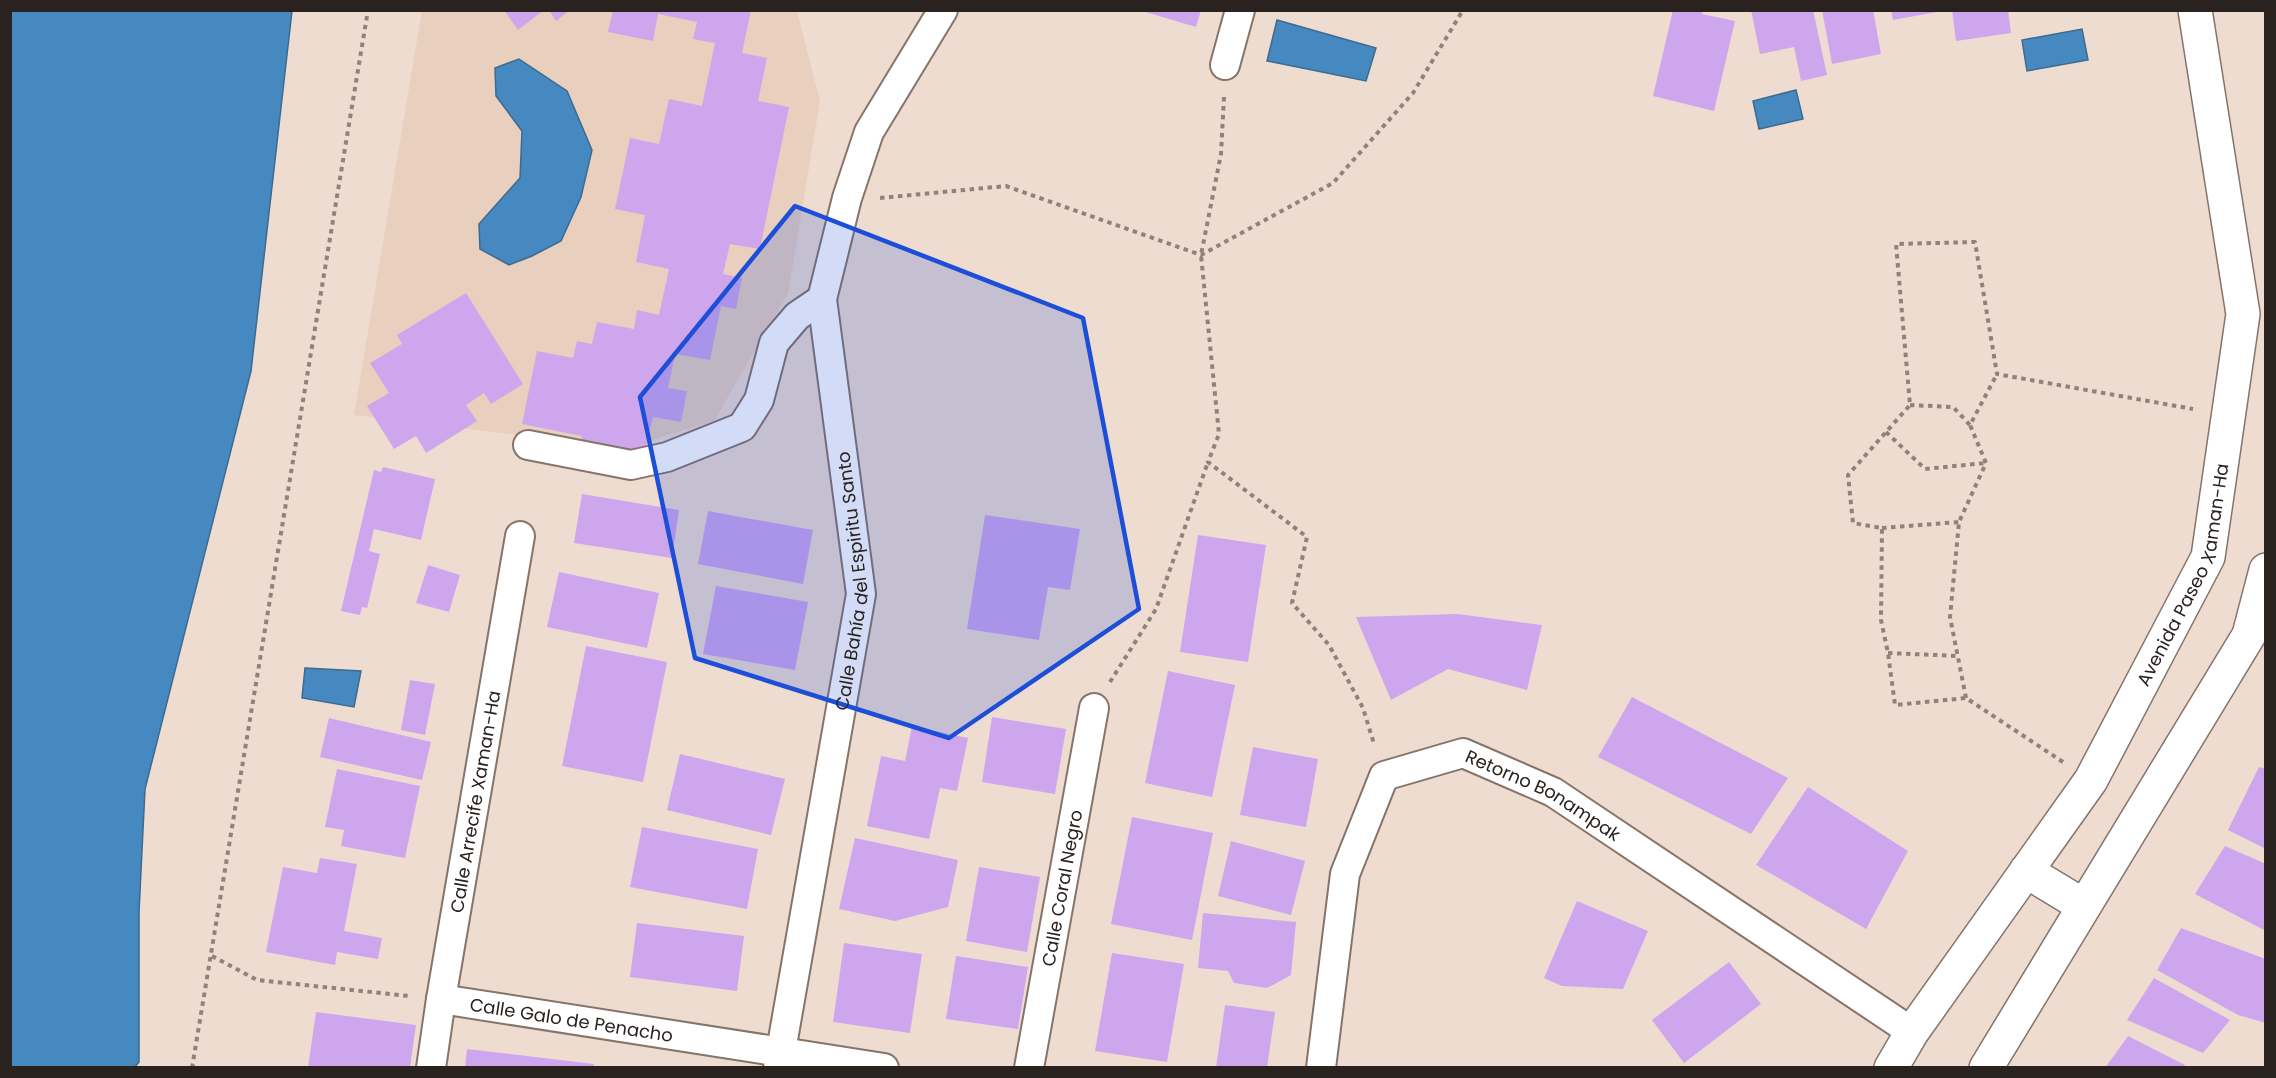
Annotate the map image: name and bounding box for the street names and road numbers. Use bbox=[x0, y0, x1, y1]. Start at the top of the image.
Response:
street label: Calle Bahía del Espiritu Santo bbox=[828, 450, 874, 712]
street label: Avenida Paseo Xaman-Ha bbox=[2130, 462, 2234, 690]
street label: Calle Arrecife Xaman-Ha bbox=[443, 688, 506, 915]
street label: Retorno Bonampak bbox=[1462, 743, 1626, 847]
street label: Calle Coral Negro bbox=[1035, 808, 1088, 968]
street label: Calle Galo de Penacho bbox=[468, 991, 675, 1047]

